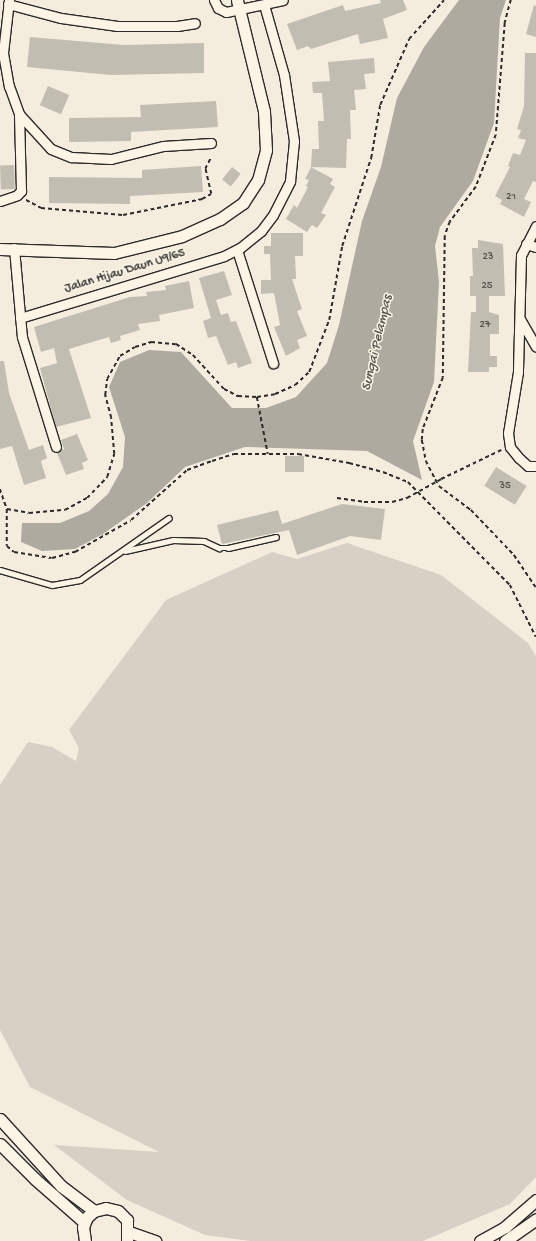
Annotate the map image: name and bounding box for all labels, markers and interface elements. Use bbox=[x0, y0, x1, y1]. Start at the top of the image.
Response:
house number: 21 bbox=[506, 190, 516, 204]
street label: Jalan Hijau Daun U9/65 bbox=[63, 246, 187, 298]
house number: 23 bbox=[482, 250, 494, 264]
house number: 25 bbox=[481, 279, 493, 293]
water label: Sungai Pelampas bbox=[359, 294, 397, 392]
house number: 27 bbox=[479, 318, 491, 332]
house number: 35 bbox=[499, 479, 511, 493]

